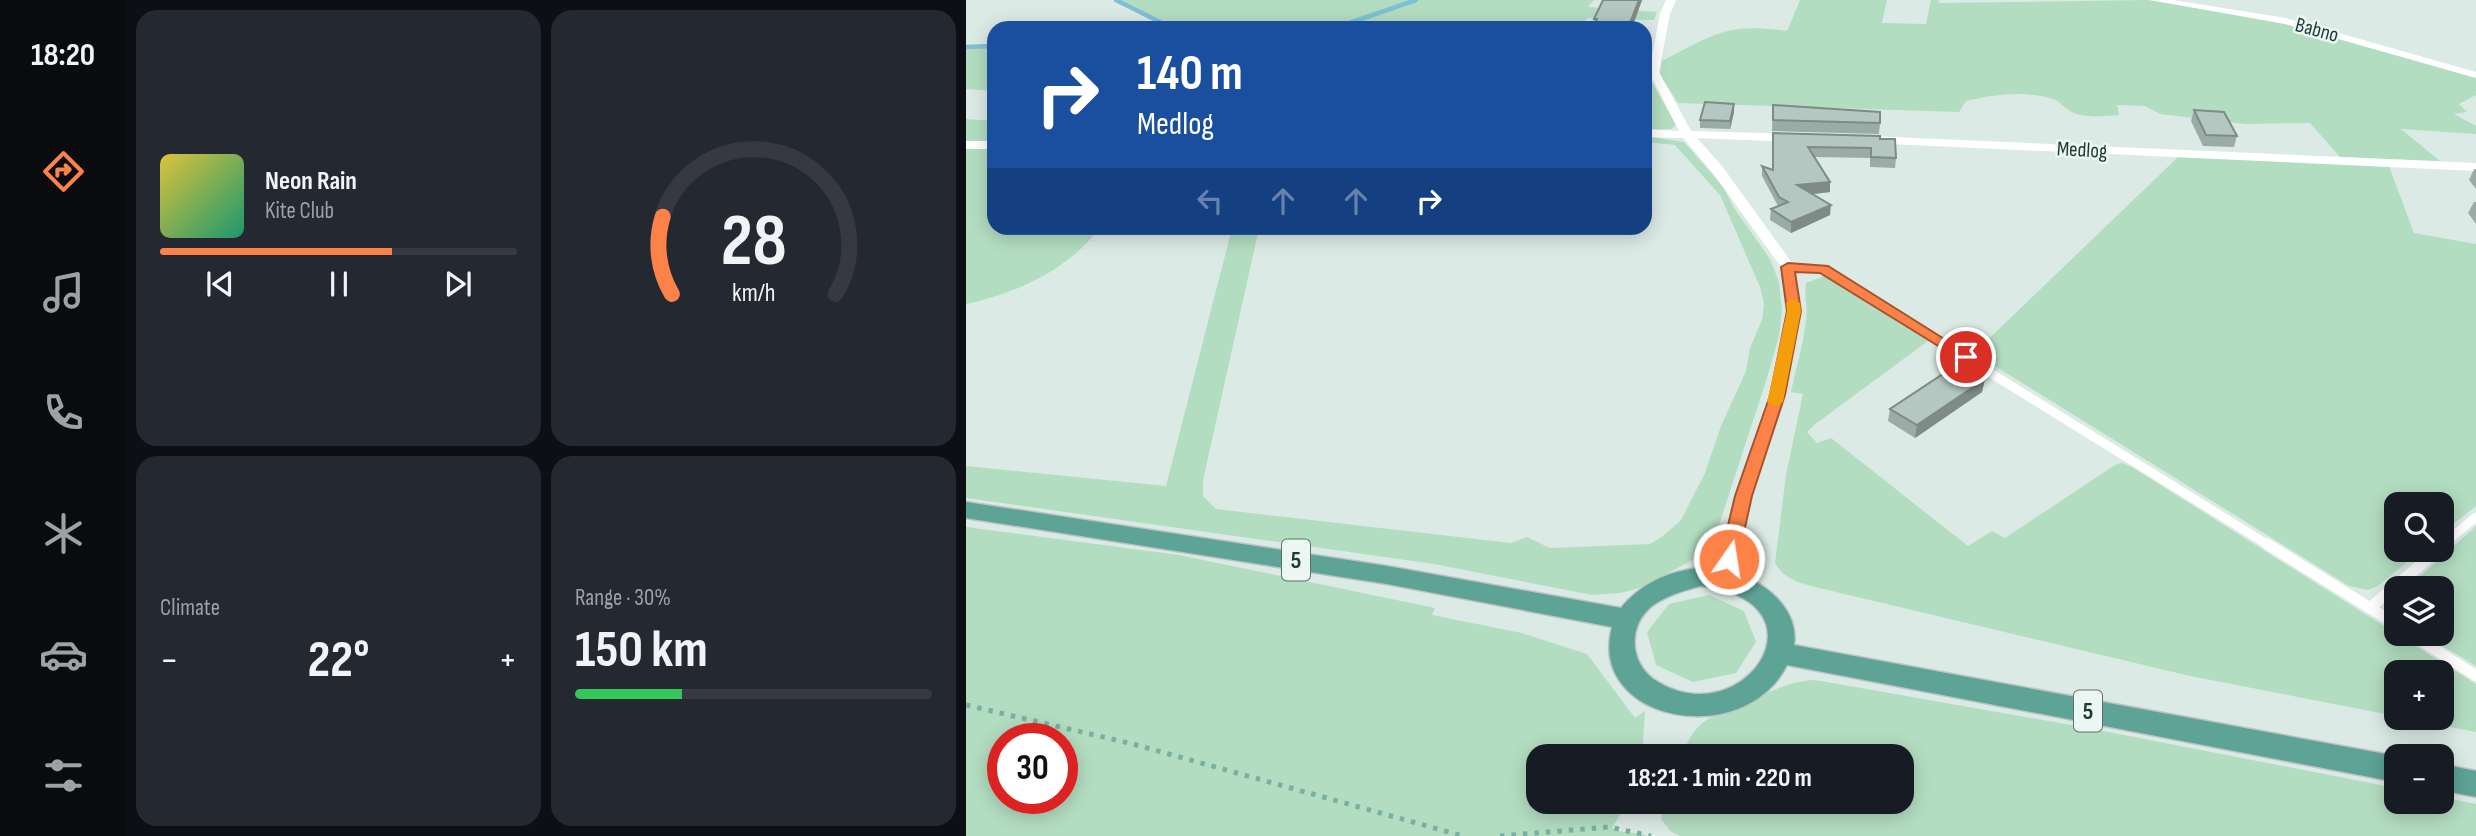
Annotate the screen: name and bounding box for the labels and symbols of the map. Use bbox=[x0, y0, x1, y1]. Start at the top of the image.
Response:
street label: Babno bbox=[2293, 12, 2341, 48]
street label: Medlog bbox=[2056, 136, 2108, 164]
pin bbox=[1936, 327, 1996, 387]
position arrow bbox=[1692, 522, 1766, 596]
road number: 5 bbox=[1282, 540, 1310, 580]
road number: 5 bbox=[2074, 690, 2102, 732]
speed limit sign: 30 bbox=[987, 723, 1078, 814]

